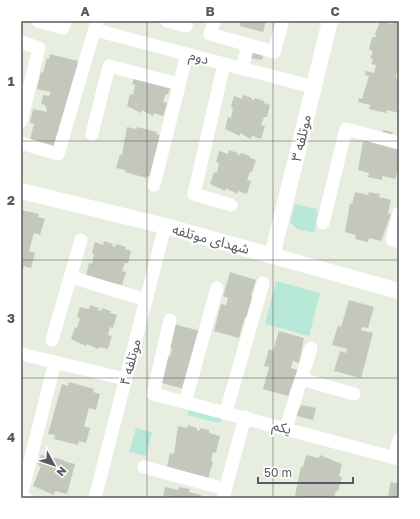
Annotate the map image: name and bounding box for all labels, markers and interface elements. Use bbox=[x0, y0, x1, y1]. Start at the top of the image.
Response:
text: A bbox=[80, 3, 90, 19]
text: B bbox=[205, 3, 215, 19]
text: C bbox=[330, 3, 340, 19]
street label: دوم bbox=[187, 46, 211, 70]
text: 1 bbox=[8, 73, 15, 89]
street label: موتلفه ۳ bbox=[287, 113, 315, 163]
text: 2 bbox=[7, 192, 15, 208]
street label: شهدای موتلفه bbox=[170, 220, 252, 258]
text: 3 bbox=[7, 310, 15, 326]
street label: موتلفه ۴ bbox=[115, 337, 145, 387]
street label: یکم bbox=[270, 416, 294, 440]
text: 4 bbox=[7, 429, 15, 445]
north arrow bbox=[34, 445, 74, 485]
scale bar bbox=[258, 459, 353, 485]
text: N bbox=[54, 464, 70, 479]
text: 50 m bbox=[264, 465, 292, 480]

